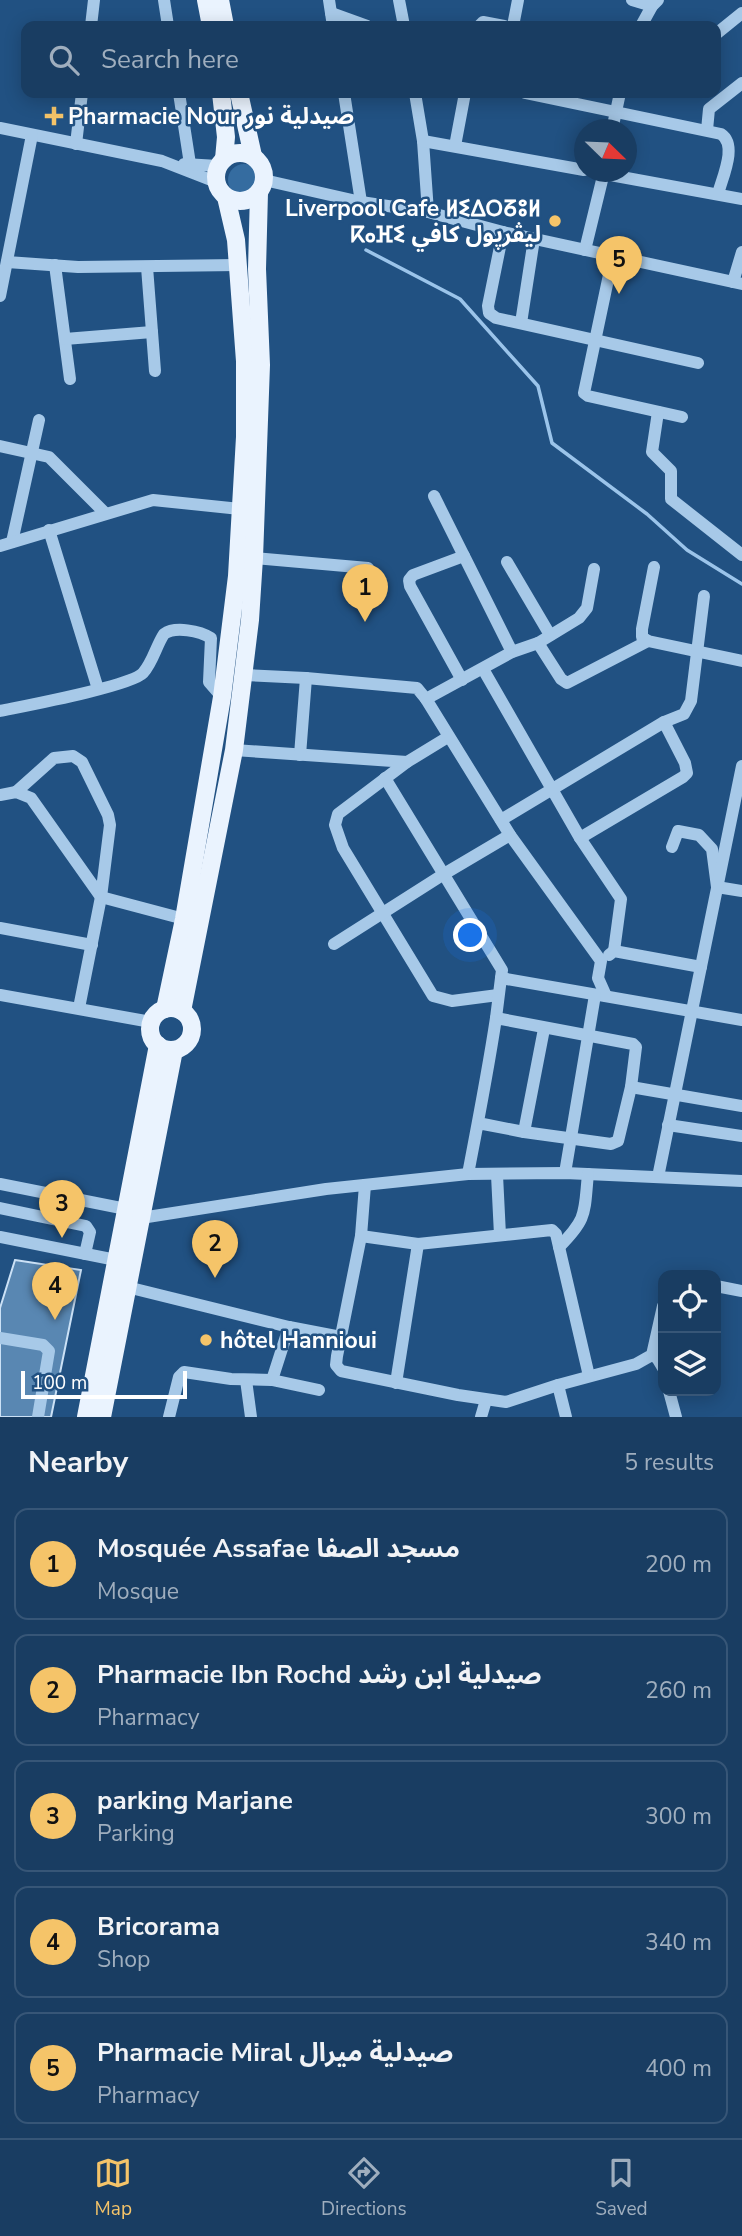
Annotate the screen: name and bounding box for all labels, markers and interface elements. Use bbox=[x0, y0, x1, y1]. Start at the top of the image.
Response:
search box bbox=[21, 21, 721, 98]
icon: search bbox=[45, 41, 83, 79]
text: Search here bbox=[101, 42, 239, 77]
place label: Pharmacie Nour صيدلية نور bbox=[68, 101, 354, 132]
marker: Pharmacie Nour صيدلية نور bbox=[46, 108, 62, 124]
north arrow bbox=[574, 119, 637, 182]
place label: Liverpool Cafe ⵍⵉⵠⵔⵒⵓⵍ ⴽⴰⴼⵉ ليڤرپول كافي bbox=[285, 193, 541, 252]
marker: Liverpool Cafe ⵍⵉⵠⵔⵒⵓⵍ ⴽⴰⴼⵉ ليڤرپول كافي bbox=[547, 213, 563, 229]
pin: 5 bbox=[596, 236, 642, 294]
pin: 1 bbox=[342, 564, 388, 622]
your location bbox=[453, 918, 487, 952]
pin: 3 bbox=[39, 1180, 85, 1238]
pin: 2 bbox=[192, 1220, 238, 1278]
pin: 4 bbox=[32, 1262, 78, 1320]
map controls bbox=[658, 1270, 721, 1396]
button: locate bbox=[658, 1270, 721, 1333]
place label: hôtel Hannioui bbox=[220, 1325, 377, 1356]
marker: hôtel Hannioui bbox=[198, 1332, 214, 1348]
button: layers bbox=[658, 1333, 721, 1396]
scale bar bbox=[21, 1368, 187, 1400]
text: 100 m bbox=[32, 1370, 87, 1396]
text: Nearby bbox=[28, 1442, 128, 1483]
text: 5 results bbox=[624, 1447, 714, 1478]
text: Mosquée Assafae مسجد الصفا bbox=[97, 1531, 460, 1566]
text: 1 bbox=[46, 1549, 60, 1580]
text: 200 m bbox=[645, 1549, 712, 1580]
text: Mosque bbox=[97, 1576, 179, 1607]
text: Pharmacie Ibn Rochd صيدلية ابن رشد bbox=[97, 1657, 542, 1692]
text: 2 bbox=[46, 1675, 60, 1706]
text: 260 m bbox=[645, 1675, 712, 1706]
text: Pharmacy bbox=[97, 1702, 199, 1733]
text: parking Marjane bbox=[97, 1783, 293, 1818]
text: 3 bbox=[46, 1801, 60, 1832]
text: 300 m bbox=[645, 1801, 712, 1832]
text: Parking bbox=[97, 1818, 175, 1849]
text: Bricorama bbox=[97, 1909, 220, 1944]
text: 4 bbox=[46, 1927, 60, 1958]
text: 340 m bbox=[645, 1927, 712, 1958]
text: Shop bbox=[97, 1944, 150, 1975]
text: Pharmacie Miral صيدلية ميرال bbox=[97, 2035, 453, 2070]
text: 5 bbox=[46, 2053, 60, 2084]
text: 400 m bbox=[645, 2053, 712, 2084]
text: Pharmacy bbox=[97, 2080, 199, 2111]
tab: Map bbox=[94, 2154, 132, 2222]
tab: Directions bbox=[321, 2154, 407, 2222]
tab: Saved bbox=[595, 2154, 648, 2222]

